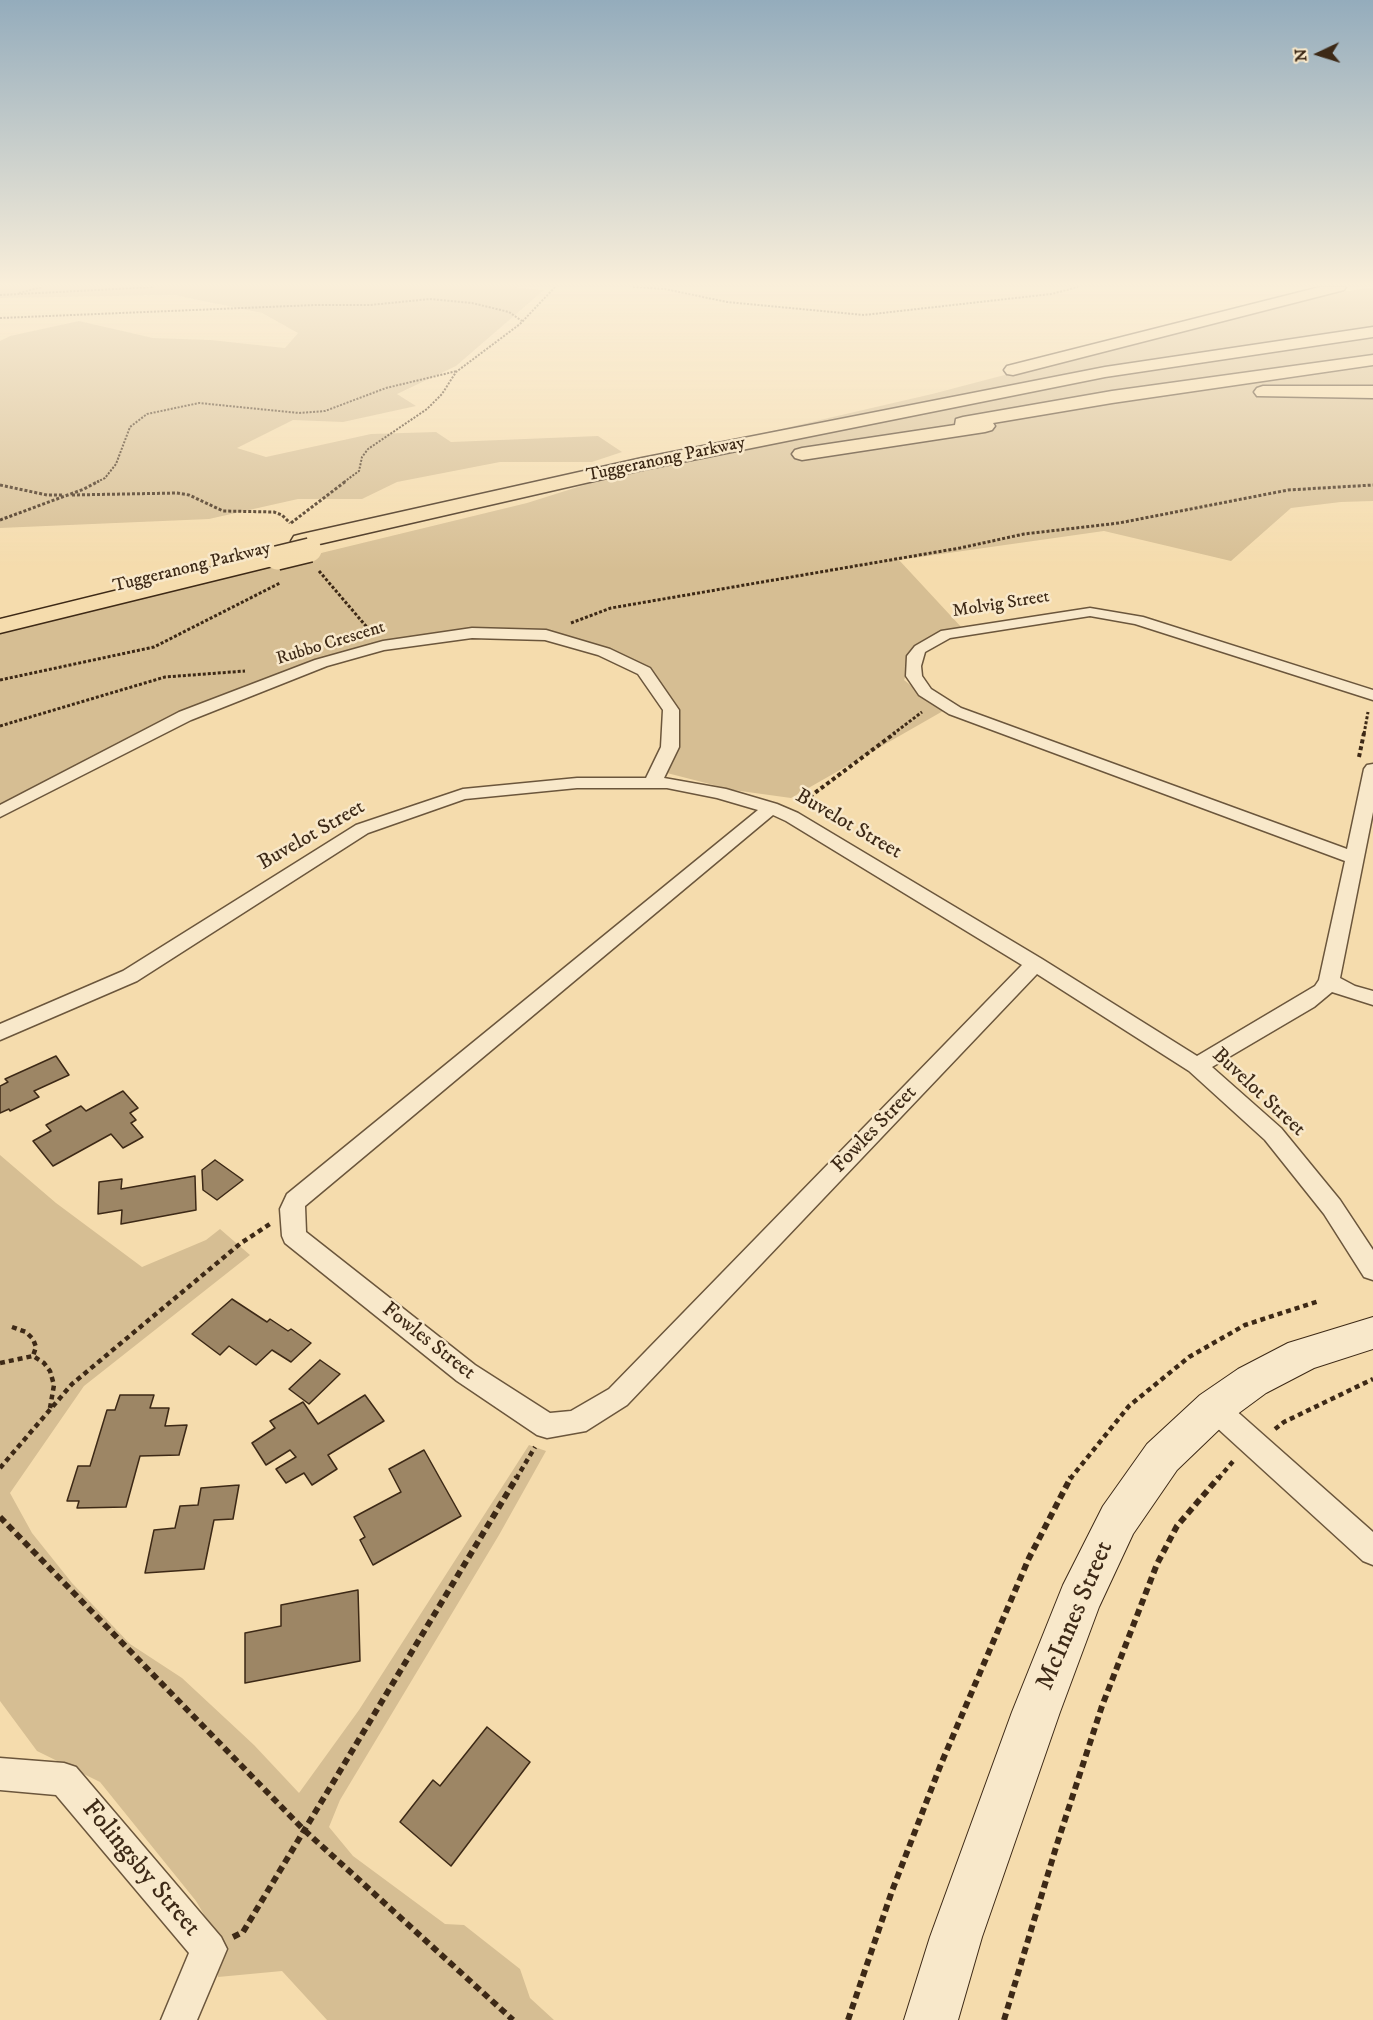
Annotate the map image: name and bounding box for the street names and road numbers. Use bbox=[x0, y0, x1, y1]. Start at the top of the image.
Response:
street label: Tuggeranong Parkway bbox=[585, 433, 747, 487]
street label: Tuggeranong Parkway bbox=[111, 538, 273, 598]
street label: Molvig Street bbox=[951, 587, 1051, 623]
street label: Rubbo Crescent bbox=[274, 617, 388, 671]
street label: Buvelot Street bbox=[790, 784, 906, 866]
street label: Buvelot Street bbox=[254, 795, 370, 877]
street label: Buvelot Street bbox=[1206, 1043, 1310, 1143]
street label: Fowles Street bbox=[827, 1081, 923, 1179]
street label: Fowles Street bbox=[376, 1298, 480, 1386]
street label: McInnes Street bbox=[1031, 1537, 1121, 1695]
street label: Folingsby Street bbox=[74, 1794, 206, 1944]

